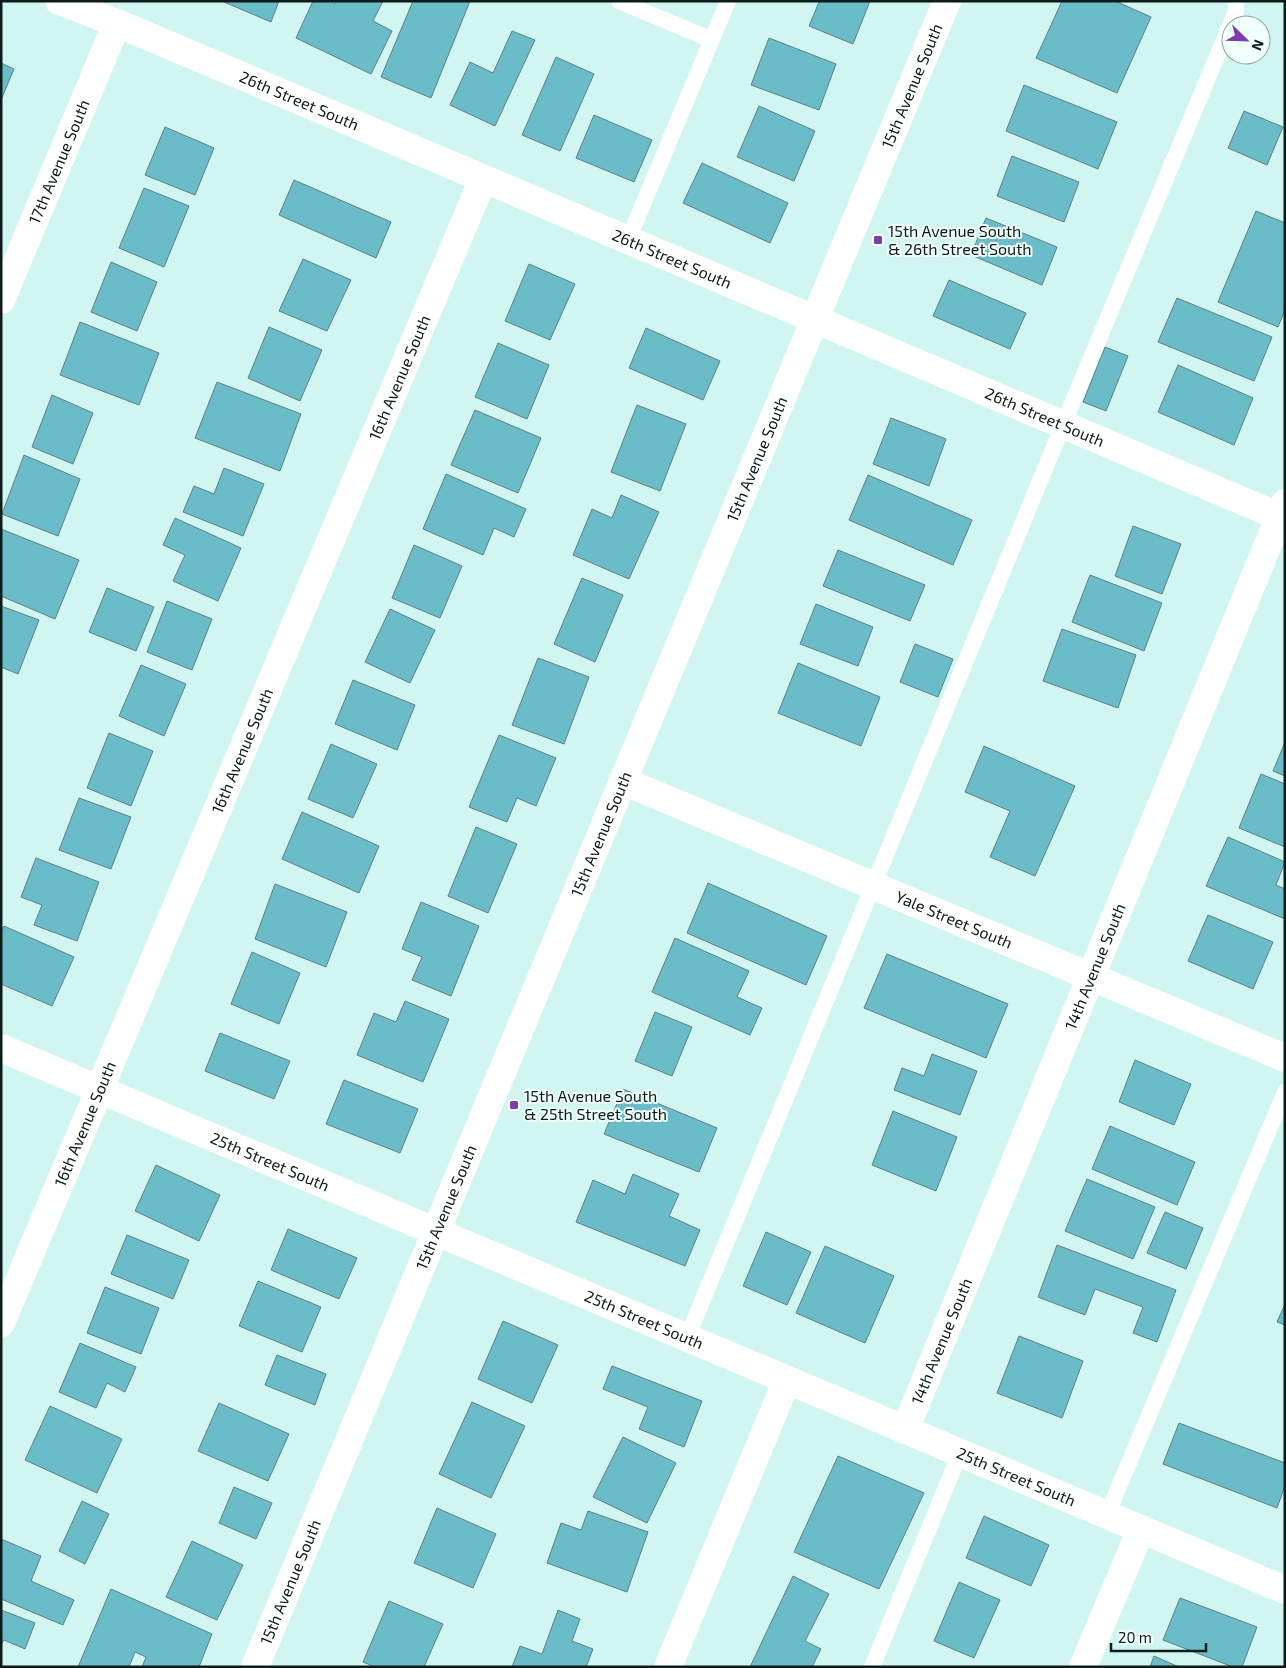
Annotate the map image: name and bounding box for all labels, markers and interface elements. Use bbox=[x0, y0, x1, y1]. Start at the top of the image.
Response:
north arrow bbox=[1221, 15, 1271, 65]
street label: 15th Avenue South bbox=[877, 21, 946, 151]
text: N bbox=[1249, 37, 1268, 53]
street label: 26th Street South bbox=[237, 66, 362, 134]
street label: 17th Avenue South bbox=[24, 96, 93, 226]
place label: 15th Avenue South & 26th Street South bbox=[888, 221, 1032, 258]
street label: 26th Street South bbox=[610, 224, 735, 292]
marker: 15th Avenue South & 26th Street South bbox=[872, 234, 884, 246]
street label: 16th Avenue South bbox=[364, 312, 434, 443]
street label: 26th Street South bbox=[982, 383, 1108, 450]
street label: 15th Avenue South bbox=[722, 394, 791, 524]
street label: 16th Avenue South bbox=[207, 685, 276, 816]
street label: 15th Avenue South bbox=[566, 769, 635, 899]
street label: Yale Street South bbox=[893, 886, 1016, 952]
street label: 14th Avenue South bbox=[1060, 900, 1129, 1032]
street label: 16th Avenue South bbox=[50, 1058, 119, 1189]
place label: 15th Avenue South & 25th Street South bbox=[524, 1086, 667, 1123]
marker: 15th Avenue South & 25th Street South bbox=[508, 1099, 520, 1111]
street label: 25th Street South bbox=[208, 1128, 333, 1195]
street label: 15th Avenue South bbox=[411, 1142, 480, 1272]
street label: 14th Avenue South bbox=[907, 1275, 975, 1407]
street label: 25th Street South bbox=[582, 1285, 707, 1352]
street label: 25th Street South bbox=[954, 1443, 1079, 1510]
street label: 15th Avenue South bbox=[255, 1517, 324, 1647]
scale bar bbox=[1111, 1620, 1206, 1652]
text: 20 m bbox=[1118, 1628, 1152, 1646]

